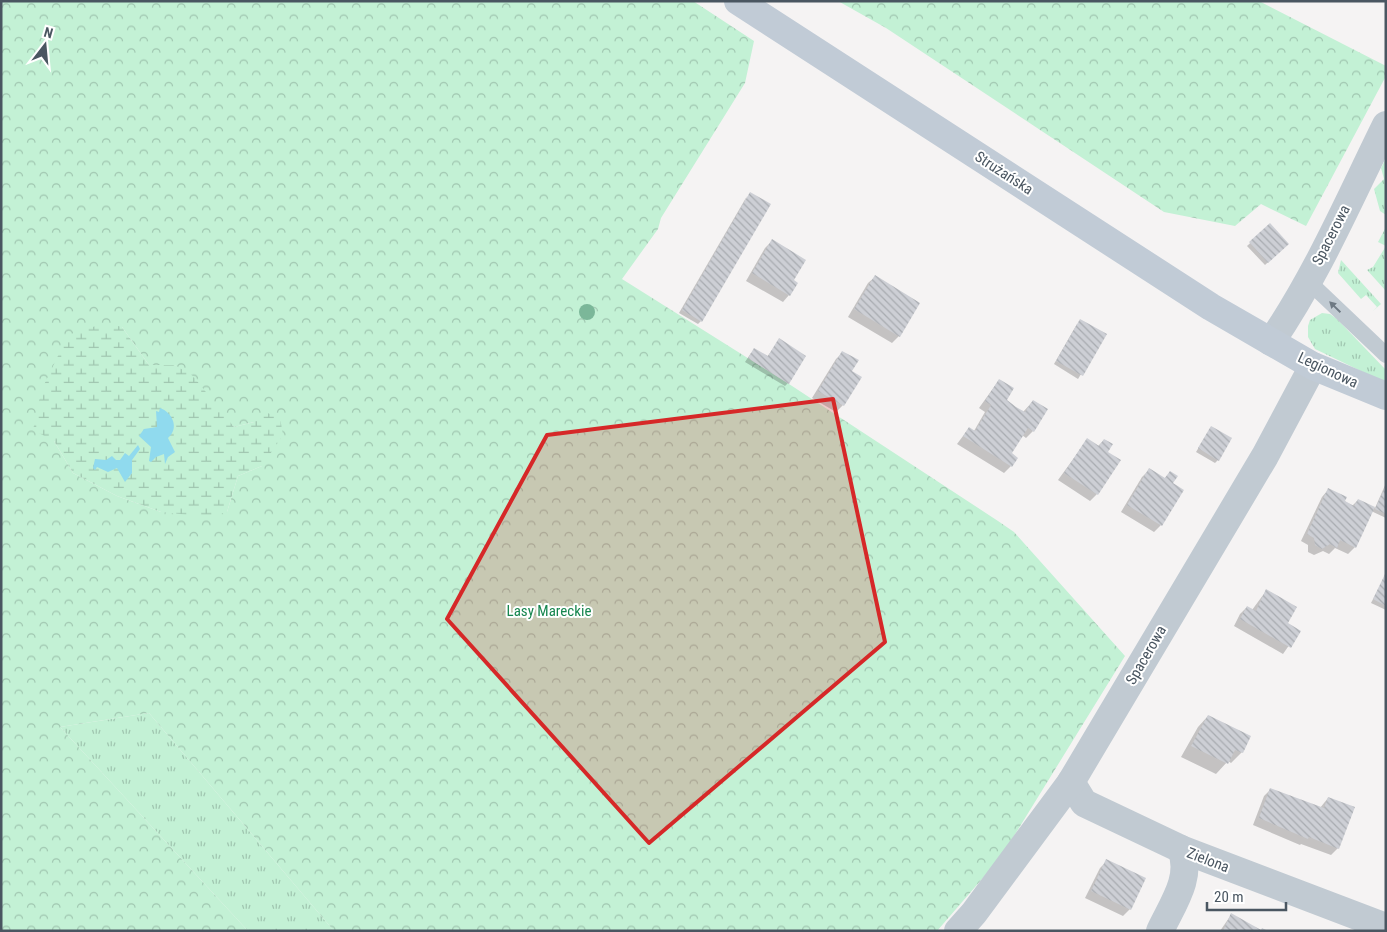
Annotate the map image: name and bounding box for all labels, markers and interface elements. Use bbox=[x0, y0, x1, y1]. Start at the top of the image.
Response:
north arrow bbox=[20, 20, 70, 70]
text: N bbox=[42, 24, 55, 41]
street label: Strużańska bbox=[971, 148, 1037, 198]
street label: Spacerowa bbox=[1308, 202, 1354, 268]
one-way arrow bbox=[1329, 301, 1341, 313]
street label: Legionowa bbox=[1295, 348, 1361, 392]
park label: Lasy Mareckie bbox=[507, 602, 592, 620]
street label: Spacerowa bbox=[1122, 622, 1170, 688]
street label: Zielona bbox=[1184, 844, 1232, 876]
scale bar bbox=[1207, 880, 1286, 912]
text: 20 m bbox=[1214, 888, 1244, 906]

